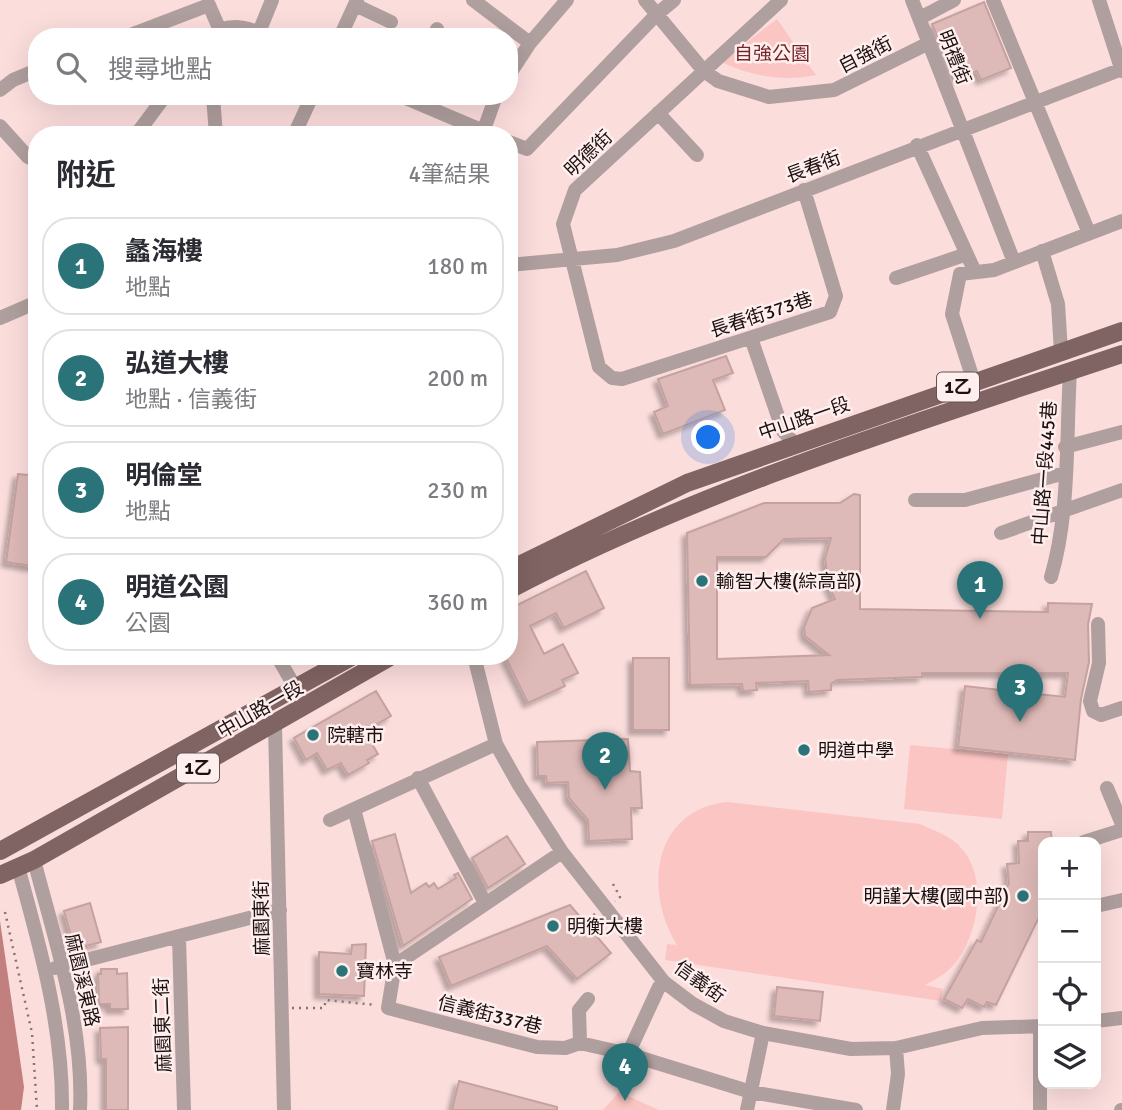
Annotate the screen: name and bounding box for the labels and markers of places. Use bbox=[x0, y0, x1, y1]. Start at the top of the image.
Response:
pin: 1 bbox=[957, 561, 1003, 619]
place label: 輸智大樓(綜高部) bbox=[716, 570, 862, 594]
marker: 輸智大樓(綜高部) bbox=[694, 573, 710, 589]
pin: 3 bbox=[997, 664, 1043, 722]
place label: 院轄市 bbox=[327, 724, 384, 748]
marker: 院轄市 bbox=[305, 727, 321, 743]
pin: 2 bbox=[582, 732, 628, 790]
place label: 明道中學 bbox=[818, 739, 894, 763]
marker: 明道中學 bbox=[796, 742, 812, 758]
place label: 明謹大樓(國中部) bbox=[863, 885, 1009, 909]
marker: 明謹大樓(國中部) bbox=[1015, 888, 1031, 904]
place label: 明衡大樓 bbox=[567, 915, 643, 939]
marker: 明衡大樓 bbox=[545, 918, 561, 934]
place label: 寶林寺 bbox=[356, 960, 413, 984]
marker: 寶林寺 bbox=[334, 963, 350, 979]
pin: 4 bbox=[602, 1043, 648, 1101]

